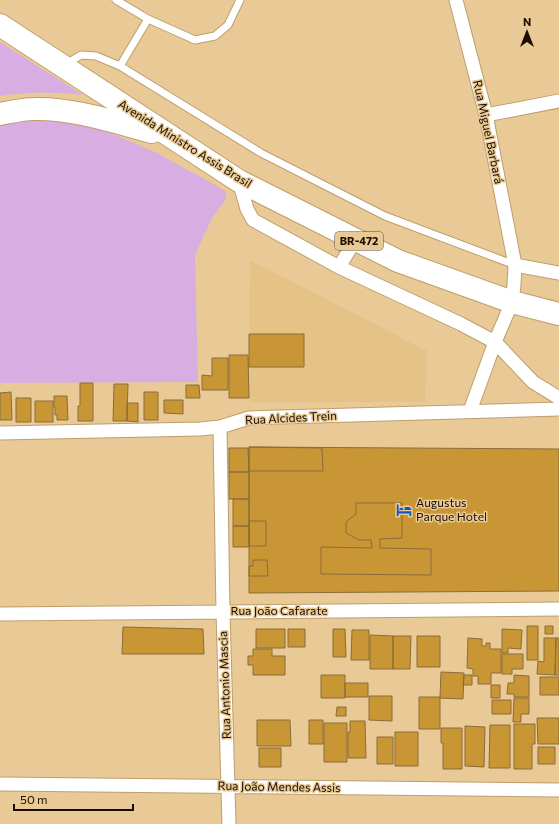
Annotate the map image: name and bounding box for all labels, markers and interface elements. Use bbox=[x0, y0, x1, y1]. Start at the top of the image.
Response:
north arrow bbox=[507, 12, 547, 52]
text: N bbox=[523, 15, 531, 28]
street label: Rua Miguel Barbará bbox=[471, 79, 507, 185]
street label: Avenida Ministro Assis Brasil bbox=[116, 96, 255, 190]
road number: BR-472 bbox=[335, 232, 383, 250]
street label: Rua Alcides Trein bbox=[245, 408, 337, 426]
place label: Augustus Parque Hotel bbox=[416, 495, 487, 523]
hotel icon: Augustus Parque Hotel bbox=[395, 501, 413, 519]
street label: Rua João Cafarate bbox=[230, 603, 328, 618]
street label: Rua Antonio Mascia bbox=[215, 631, 233, 739]
street label: Rua João Mendes Assis bbox=[217, 778, 341, 795]
scale bar bbox=[14, 786, 133, 812]
text: 50 m bbox=[20, 792, 48, 806]

